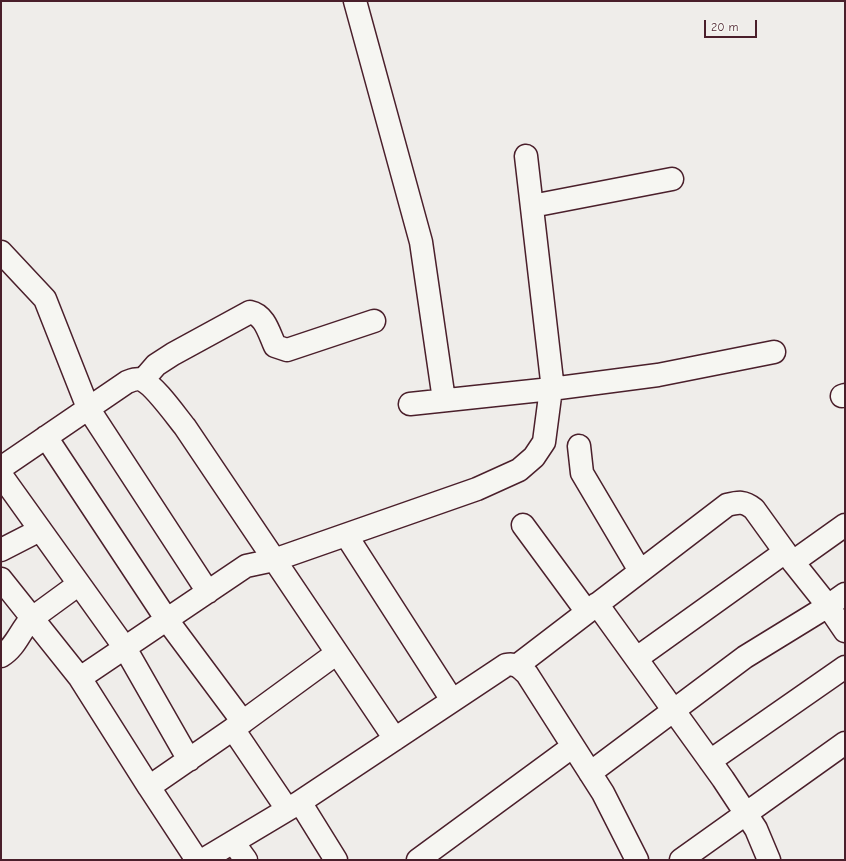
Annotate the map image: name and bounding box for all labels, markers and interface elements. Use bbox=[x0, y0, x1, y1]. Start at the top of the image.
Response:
scale bar bbox=[706, 12, 759, 38]
text: 20 m bbox=[711, 20, 739, 34]

